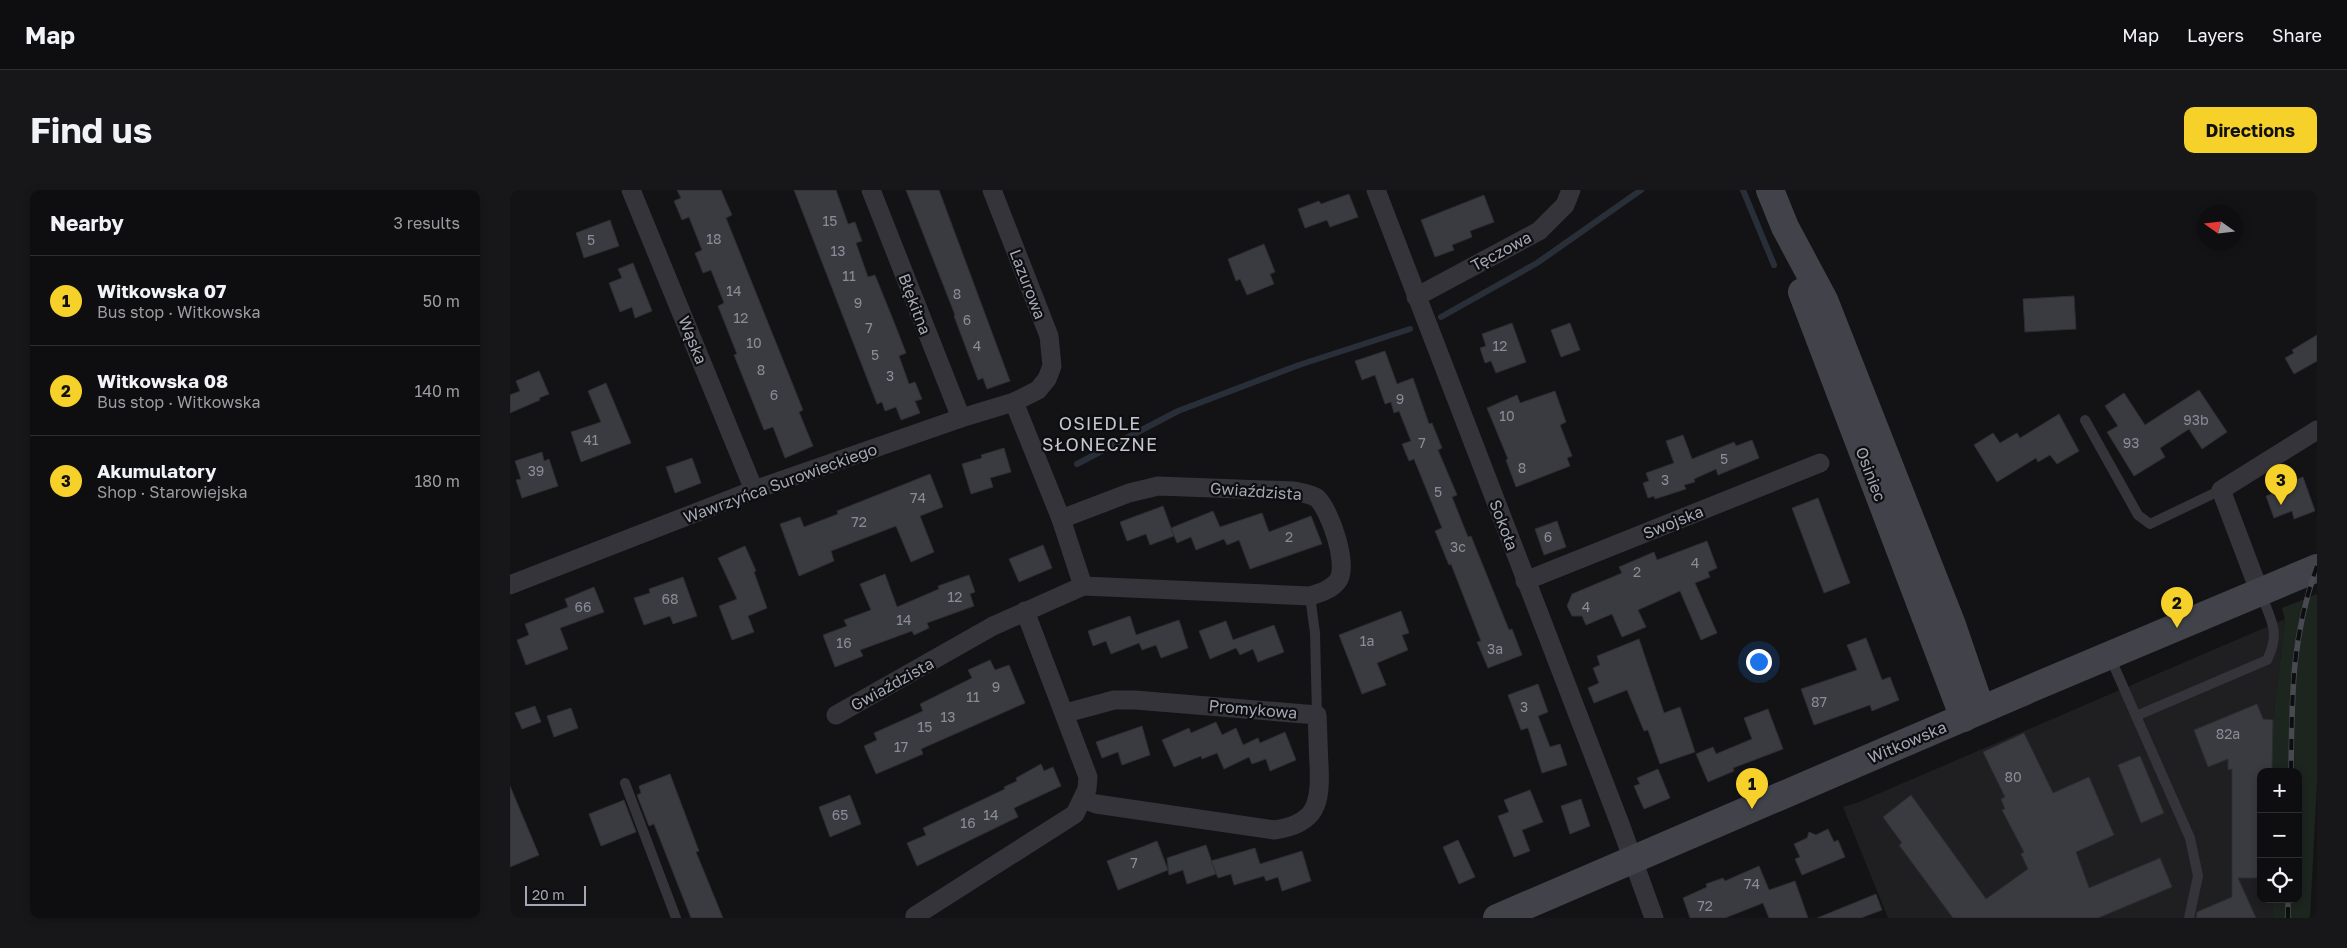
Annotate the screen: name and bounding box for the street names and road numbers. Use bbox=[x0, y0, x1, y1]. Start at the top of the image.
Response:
street label: Tęczowa bbox=[1467, 227, 1535, 275]
street label: Lazurowa bbox=[1006, 246, 1050, 322]
street label: Błękitna bbox=[894, 271, 936, 337]
street label: Wąska bbox=[674, 313, 712, 367]
street label: Wawrzyńca Surowieckiego bbox=[680, 439, 880, 527]
street label: Osiniec bbox=[1851, 444, 1891, 504]
street label: Gwiaździsta bbox=[1209, 478, 1303, 504]
street label: Sokoła bbox=[1485, 497, 1523, 553]
street label: Swojska bbox=[1640, 501, 1706, 543]
street label: Gwiaździsta bbox=[847, 653, 937, 715]
street label: Promykowa bbox=[1208, 695, 1298, 723]
street label: Witkowska bbox=[1865, 716, 1949, 768]

